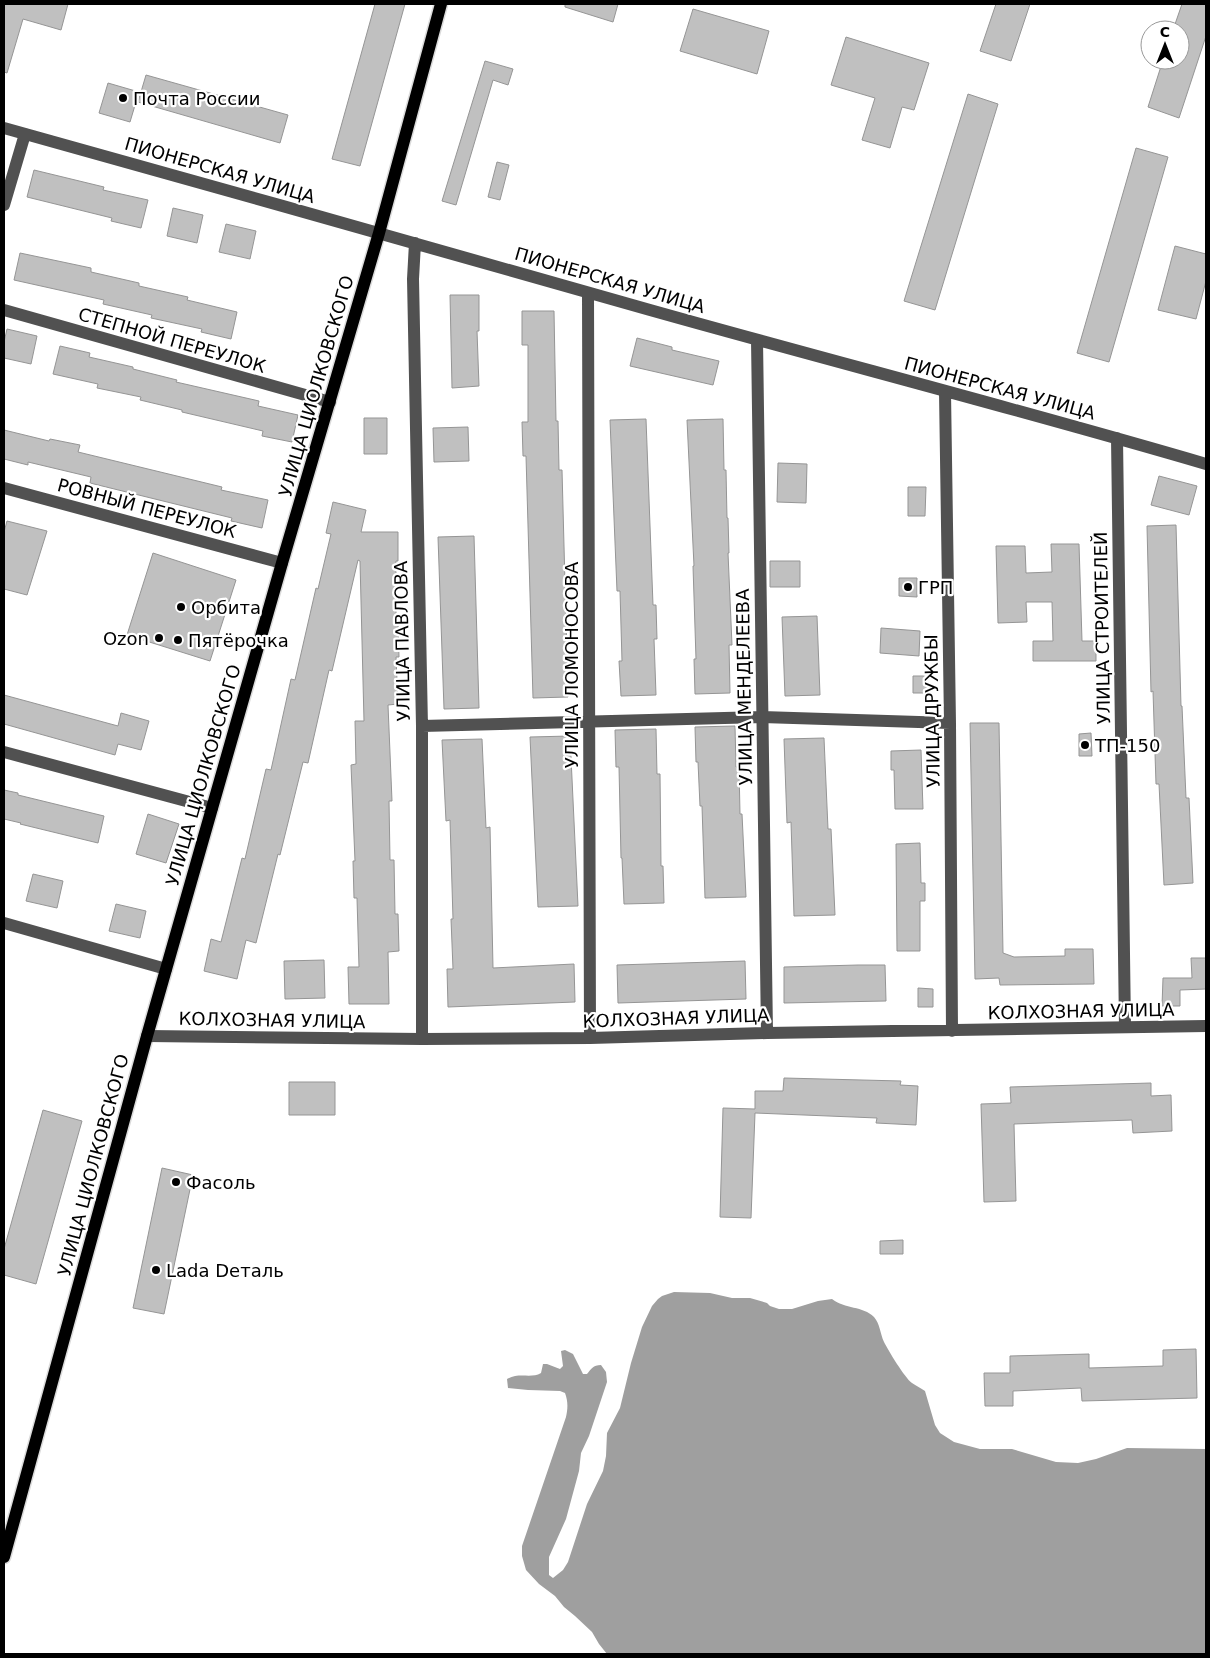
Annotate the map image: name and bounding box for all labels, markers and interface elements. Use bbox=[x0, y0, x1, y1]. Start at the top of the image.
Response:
north arrow bbox=[1140, 20, 1190, 70]
text: С bbox=[1160, 24, 1170, 40]
place label: Почта России bbox=[133, 88, 260, 109]
marker: Почта России bbox=[117, 92, 129, 104]
street label: ПИОНЕРСКАЯ УЛИЦА bbox=[122, 133, 318, 207]
street label: ПИОНЕРСКАЯ УЛИЦА bbox=[512, 243, 708, 317]
street label: УЛИЦА ЦИОЛКОВСКОГО bbox=[274, 273, 358, 499]
street label: СТЕПНОЙ ПЕРЕУЛОК bbox=[76, 303, 268, 377]
street label: ПИОНЕРСКАЯ УЛИЦА bbox=[902, 352, 1099, 424]
street label: РОВНЫЙ ПЕРЕУЛОК bbox=[55, 474, 239, 542]
street label: УЛИЦА СТРОИТЕЛЕЙ bbox=[1090, 531, 1114, 725]
street label: УЛИЦА ПАВЛОВА bbox=[390, 560, 414, 721]
street label: УЛИЦА ЛОМОНОСОВА bbox=[561, 561, 582, 768]
place label: ГРП bbox=[918, 577, 953, 598]
marker: ГРП bbox=[902, 581, 914, 593]
street label: УЛИЦА МЕНДЕЛЕЕВА bbox=[732, 588, 756, 786]
place label: Орбита bbox=[191, 597, 261, 618]
marker: Орбита bbox=[175, 601, 187, 613]
place label: Ozon bbox=[103, 628, 149, 649]
place label: Пятёрочка bbox=[188, 630, 289, 651]
marker: Ozon bbox=[153, 632, 165, 644]
marker: Пятёрочка bbox=[172, 634, 184, 646]
street label: УЛИЦА ДРУЖБЫ bbox=[920, 634, 944, 788]
street label: УЛИЦА ЦИОЛКОВСКОГО bbox=[161, 662, 245, 888]
place label: ТП-150 bbox=[1094, 735, 1160, 756]
marker: ТП-150 bbox=[1079, 739, 1091, 751]
street label: КОЛХОЗНАЯ УЛИЦА bbox=[987, 999, 1175, 1023]
street label: КОЛХОЗНАЯ УЛИЦА bbox=[582, 1004, 770, 1032]
street label: КОЛХОЗНАЯ УЛИЦА bbox=[178, 1008, 366, 1032]
street label: УЛИЦА ЦИОЛКОВСКОГО bbox=[53, 1052, 133, 1278]
place label: Фасоль bbox=[186, 1172, 256, 1193]
marker: Фасоль bbox=[170, 1176, 182, 1188]
place label: Lada Dеталь bbox=[166, 1260, 284, 1281]
marker: Lada Dеталь bbox=[150, 1264, 162, 1276]

